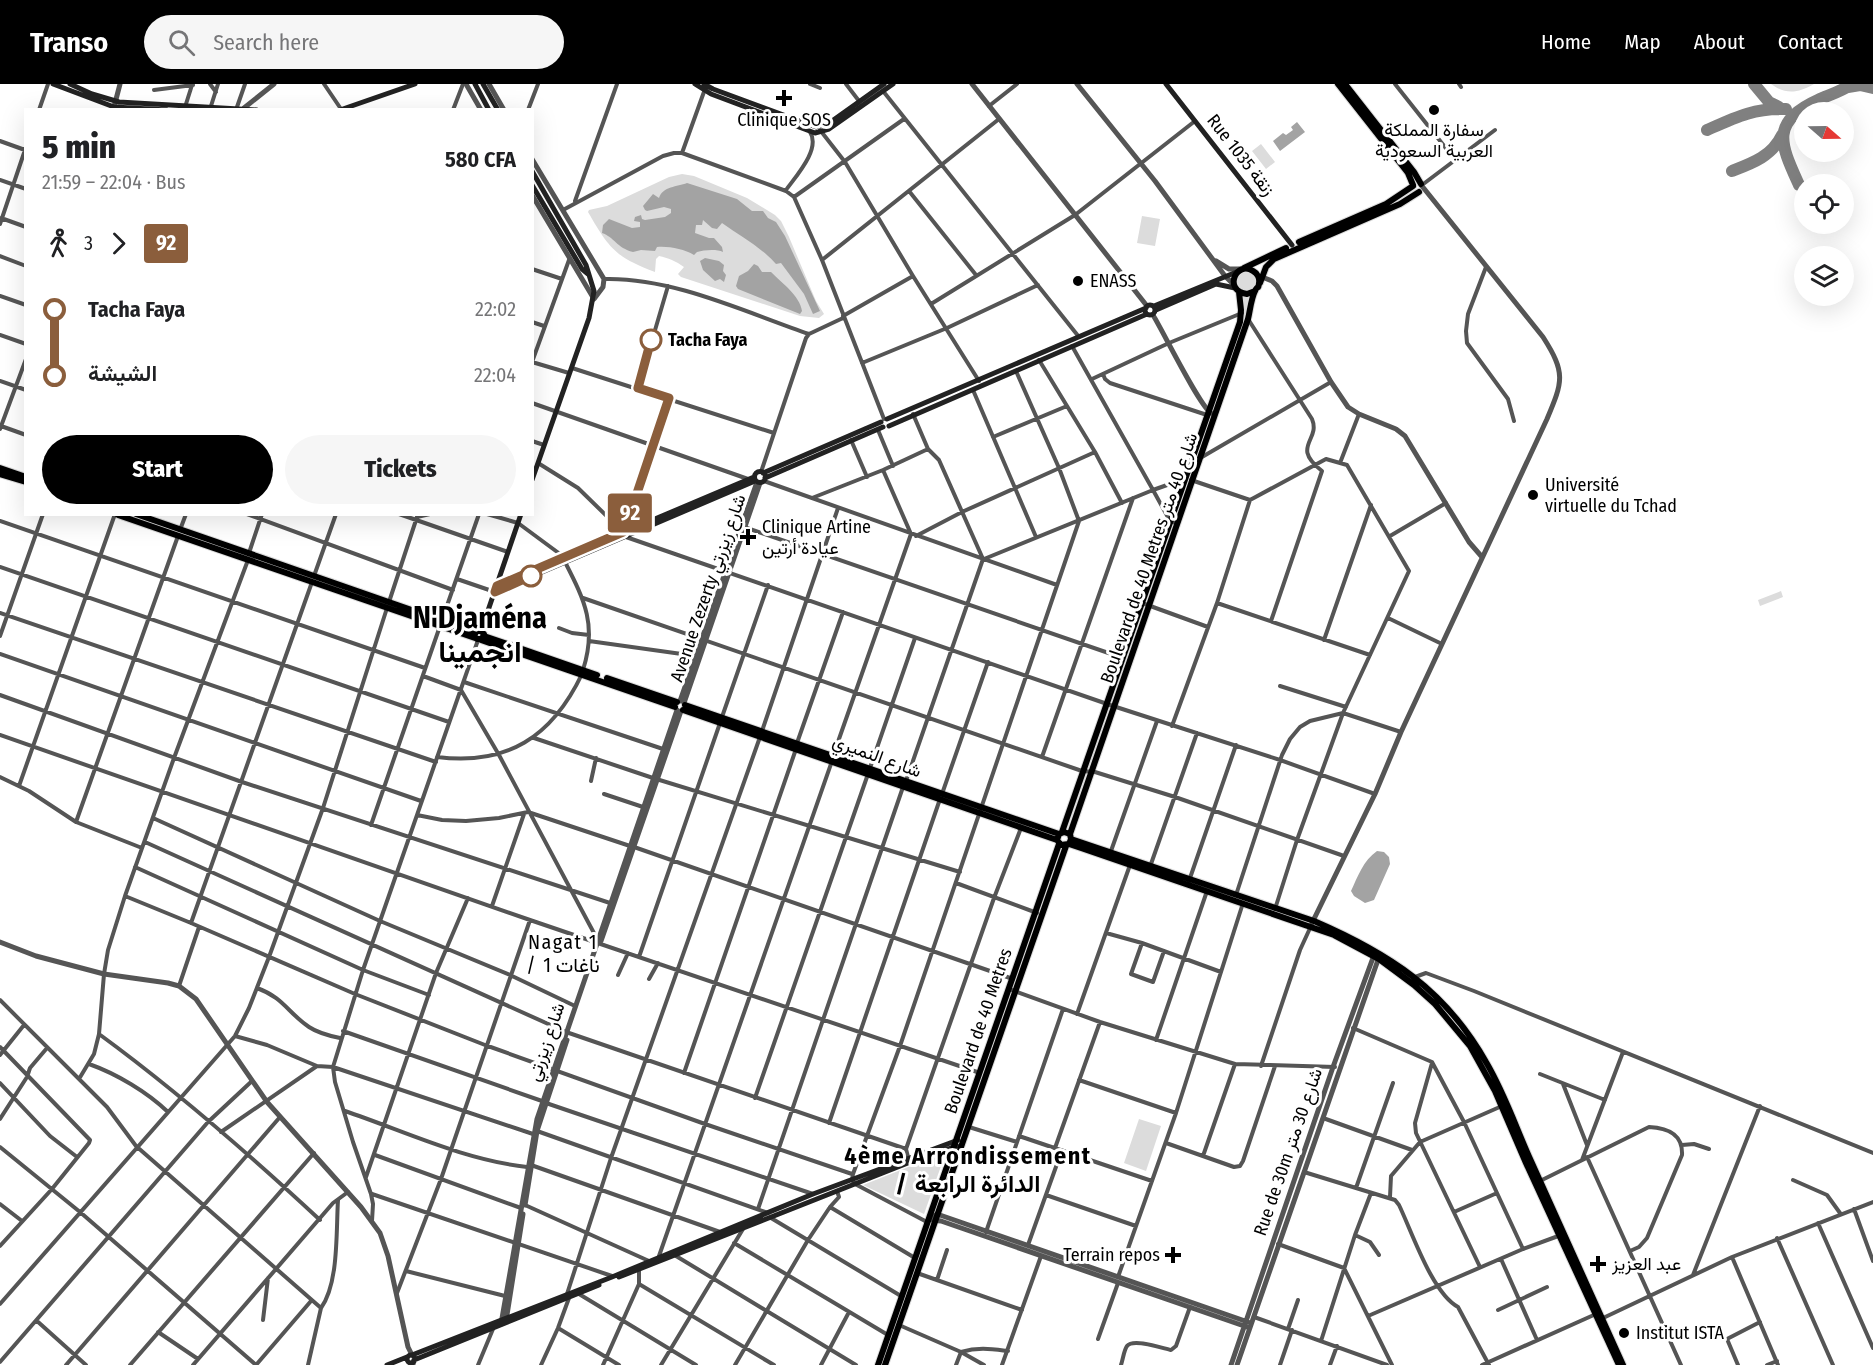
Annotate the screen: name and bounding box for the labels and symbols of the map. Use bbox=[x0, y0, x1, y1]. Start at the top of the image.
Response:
marker: Clinique SOS bbox=[775, 89, 793, 107]
north arrow bbox=[1794, 102, 1854, 162]
marker: سفارة المملكة العربية السعودية bbox=[1427, 103, 1441, 117]
place label: Clinique SOS bbox=[737, 109, 831, 131]
street label: Rue 1035 زنقة bbox=[1202, 110, 1280, 200]
place label: سفارة المملكة العربية السعودية bbox=[1375, 119, 1493, 162]
place label: ENASS bbox=[1090, 270, 1137, 292]
marker: ENASS bbox=[1071, 274, 1085, 288]
marker: Tacha Faya bbox=[640, 329, 662, 351]
place label: Tacha Faya bbox=[668, 329, 748, 351]
street label: Boulevard de 40 Metres شارع 40 متر bbox=[1096, 430, 1203, 686]
place label: Université virtuelle du Tchad bbox=[1545, 474, 1677, 517]
marker: Université virtuelle du Tchad bbox=[1526, 488, 1540, 502]
street label: Avenue Zezerty شارع زيزرتي bbox=[666, 491, 754, 686]
line badge: 92 bbox=[603, 494, 657, 532]
place label: Clinique Artine عيادة أرتين bbox=[762, 516, 871, 559]
marker: Clinique Artine عيادة أرتين bbox=[739, 528, 757, 546]
unlabelled marker bbox=[520, 565, 542, 587]
district label: N'Djaména انجمينا bbox=[413, 600, 547, 670]
street label: شارع النميري bbox=[828, 730, 924, 786]
district label: Nagat 1 / ناغات 1 bbox=[526, 930, 600, 977]
street label: Boulevard de 40 Metres bbox=[939, 945, 1017, 1117]
street label: شارع زيزرتي bbox=[522, 1000, 573, 1085]
street label: Rue de 30m شارع 30 متر bbox=[1249, 1065, 1328, 1239]
district label: 4ème Arrondissement / الدائرة الرابعة bbox=[844, 1142, 1092, 1199]
place label: Terrain repos bbox=[1063, 1244, 1160, 1266]
marker: Terrain repos bbox=[1164, 1246, 1182, 1264]
place label: عبد العزيز bbox=[1611, 1253, 1681, 1275]
marker: عبد العزيز bbox=[1589, 1255, 1607, 1273]
place label: Institut ISTA bbox=[1636, 1322, 1724, 1344]
marker: Institut ISTA bbox=[1617, 1326, 1631, 1340]

